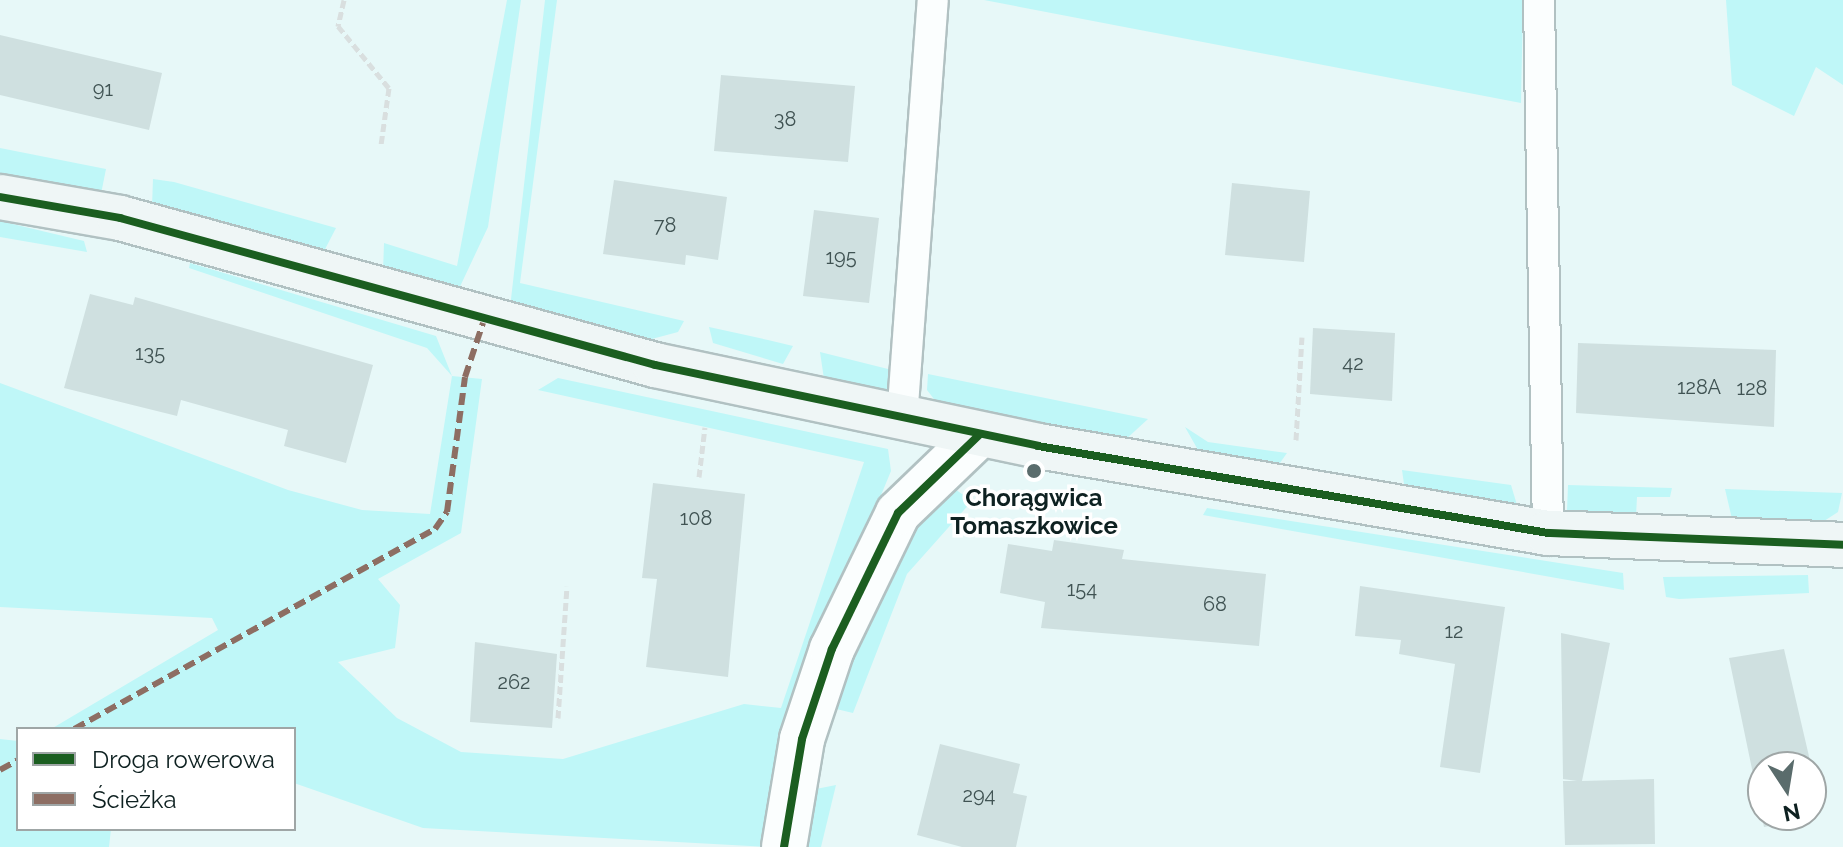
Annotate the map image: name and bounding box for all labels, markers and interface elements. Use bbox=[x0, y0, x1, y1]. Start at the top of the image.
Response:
house number: 91 bbox=[93, 77, 113, 101]
house number: 38 bbox=[774, 107, 796, 131]
house number: 78 bbox=[654, 213, 676, 237]
house number: 195 bbox=[825, 245, 857, 269]
house number: 135 bbox=[135, 341, 165, 365]
house number: 42 bbox=[1342, 351, 1364, 375]
house number: 128A bbox=[1677, 375, 1721, 399]
house number: 128 bbox=[1737, 376, 1767, 400]
marker: Chorągwica Tomaszkowice bbox=[1025, 462, 1043, 480]
place label: Chorągwica Tomaszkowice bbox=[950, 484, 1118, 540]
house number: 108 bbox=[680, 506, 712, 530]
house number: 154 bbox=[1067, 577, 1097, 601]
house number: 68 bbox=[1203, 592, 1227, 616]
house number: 12 bbox=[1445, 619, 1463, 643]
house number: 262 bbox=[498, 670, 530, 694]
legend bbox=[16, 727, 296, 831]
text: Droga rowerowa bbox=[92, 745, 275, 774]
north arrow bbox=[1747, 751, 1827, 831]
house number: 294 bbox=[962, 783, 996, 807]
text: Ścieżka bbox=[92, 785, 176, 814]
text: N bbox=[1781, 798, 1802, 827]

